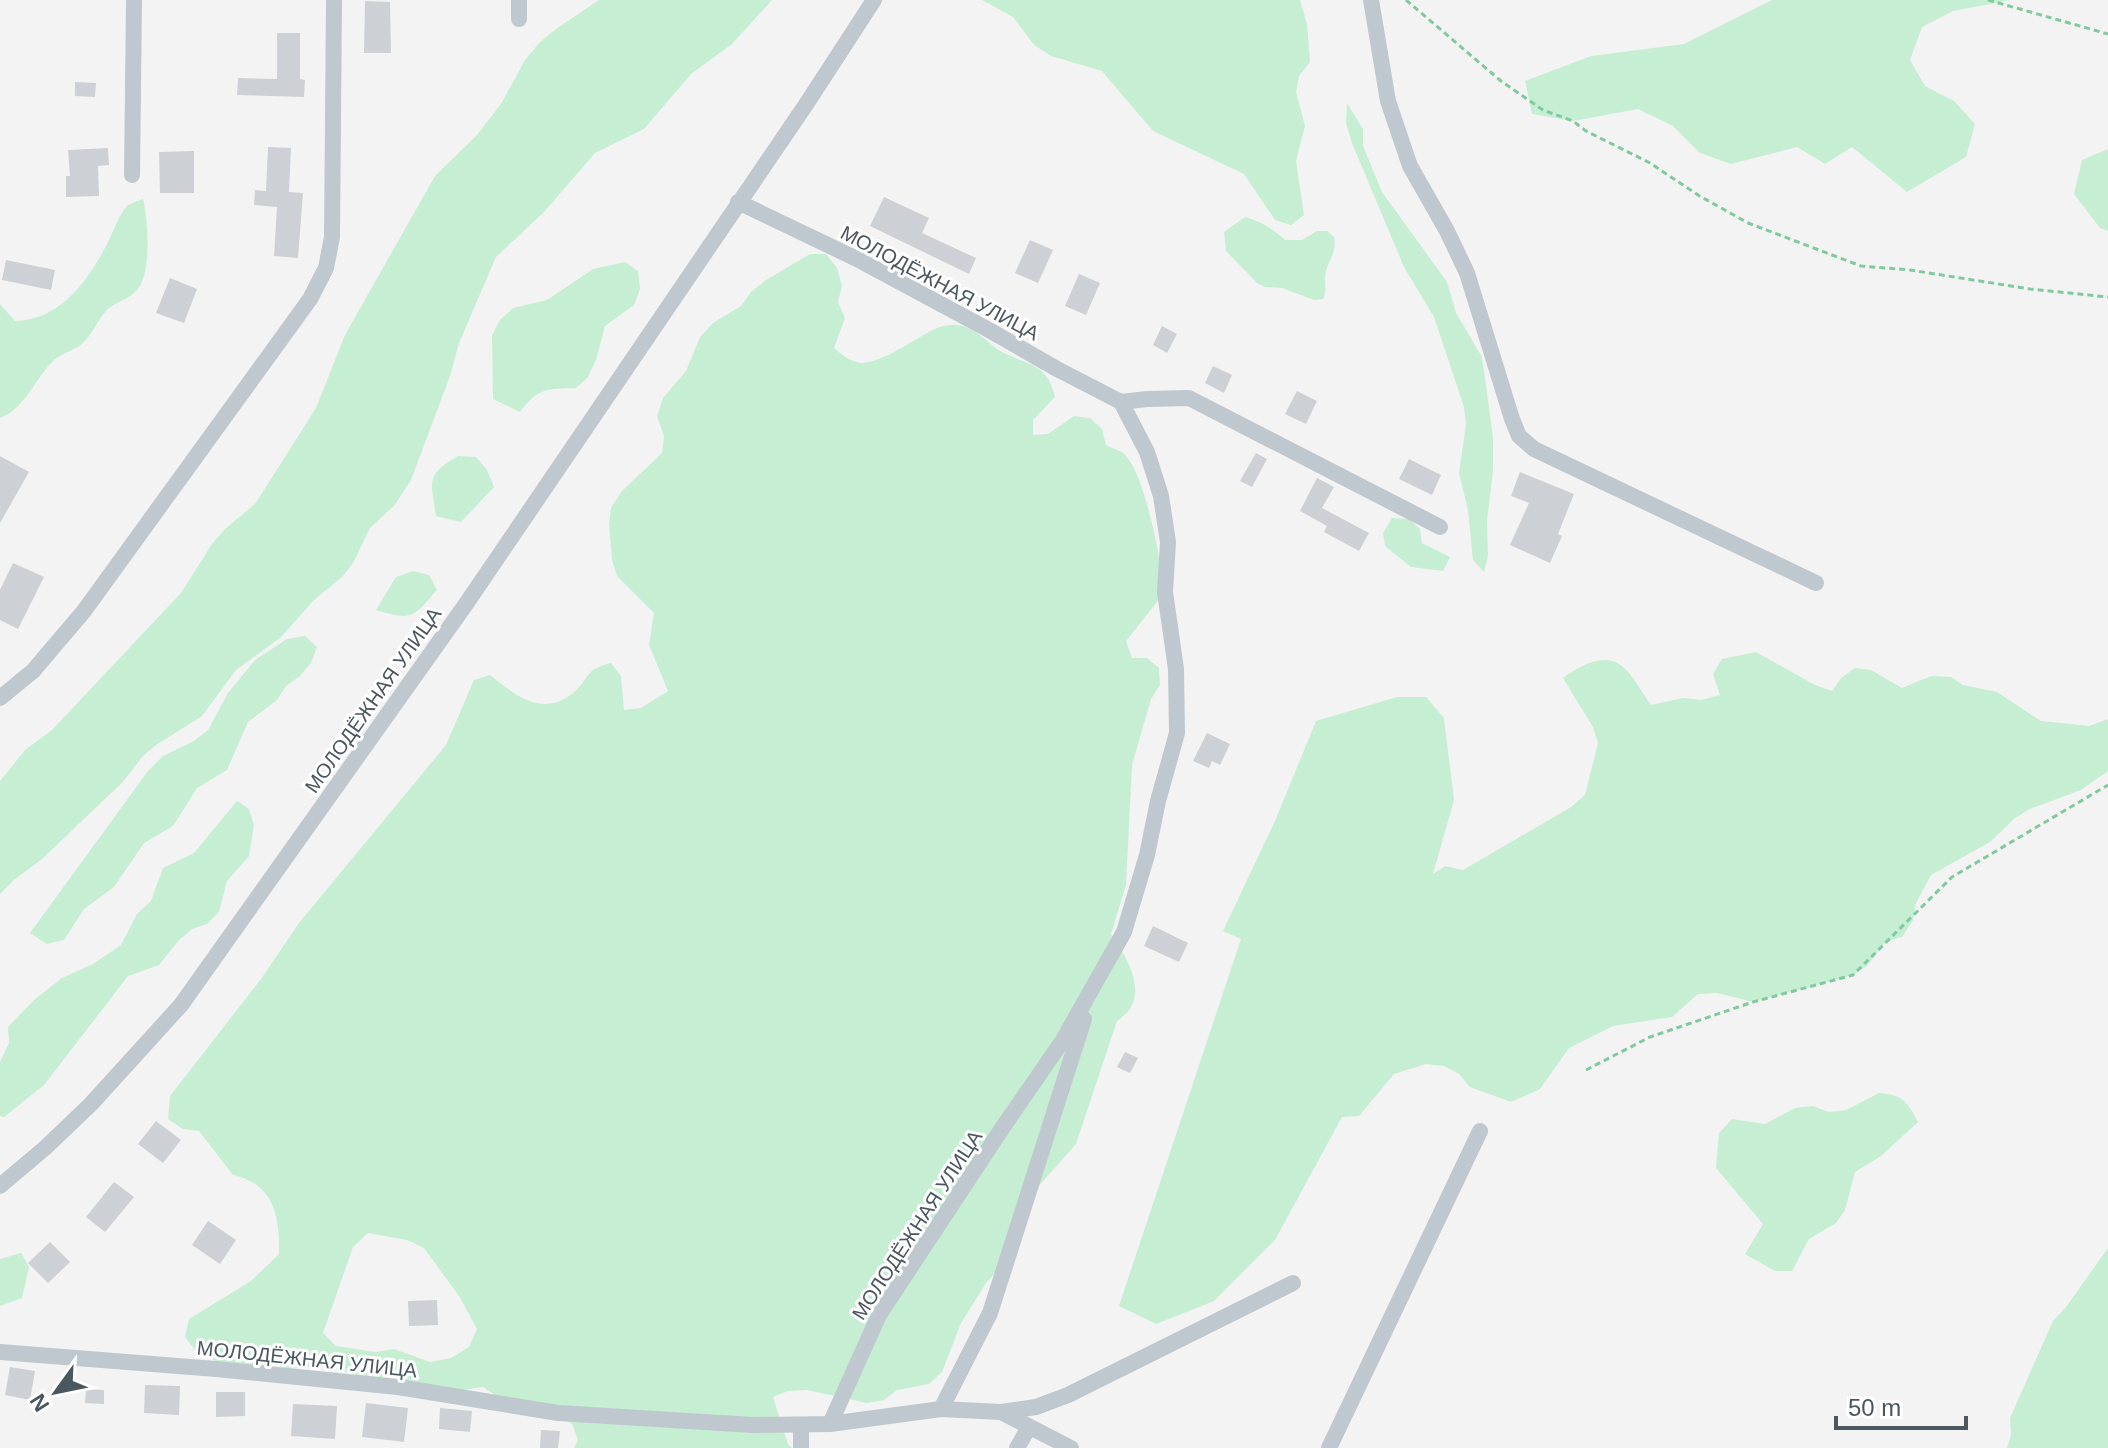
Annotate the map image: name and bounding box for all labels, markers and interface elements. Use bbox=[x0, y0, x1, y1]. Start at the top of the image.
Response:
street label: МОЛОДЁЖНАЯ УЛИЦА bbox=[837, 221, 1043, 345]
street label: МОЛОДЁЖНАЯ УЛИЦА bbox=[301, 603, 446, 797]
street label: МОЛОДЁЖНАЯ УЛИЦА bbox=[848, 1126, 987, 1324]
street label: МОЛОДЁЖНАЯ УЛИЦА bbox=[196, 1337, 419, 1382]
north arrow bbox=[16, 1352, 96, 1432]
scale bar bbox=[1836, 1380, 1966, 1430]
text: N bbox=[25, 1389, 54, 1416]
text: 50 m bbox=[1848, 1394, 1901, 1421]

